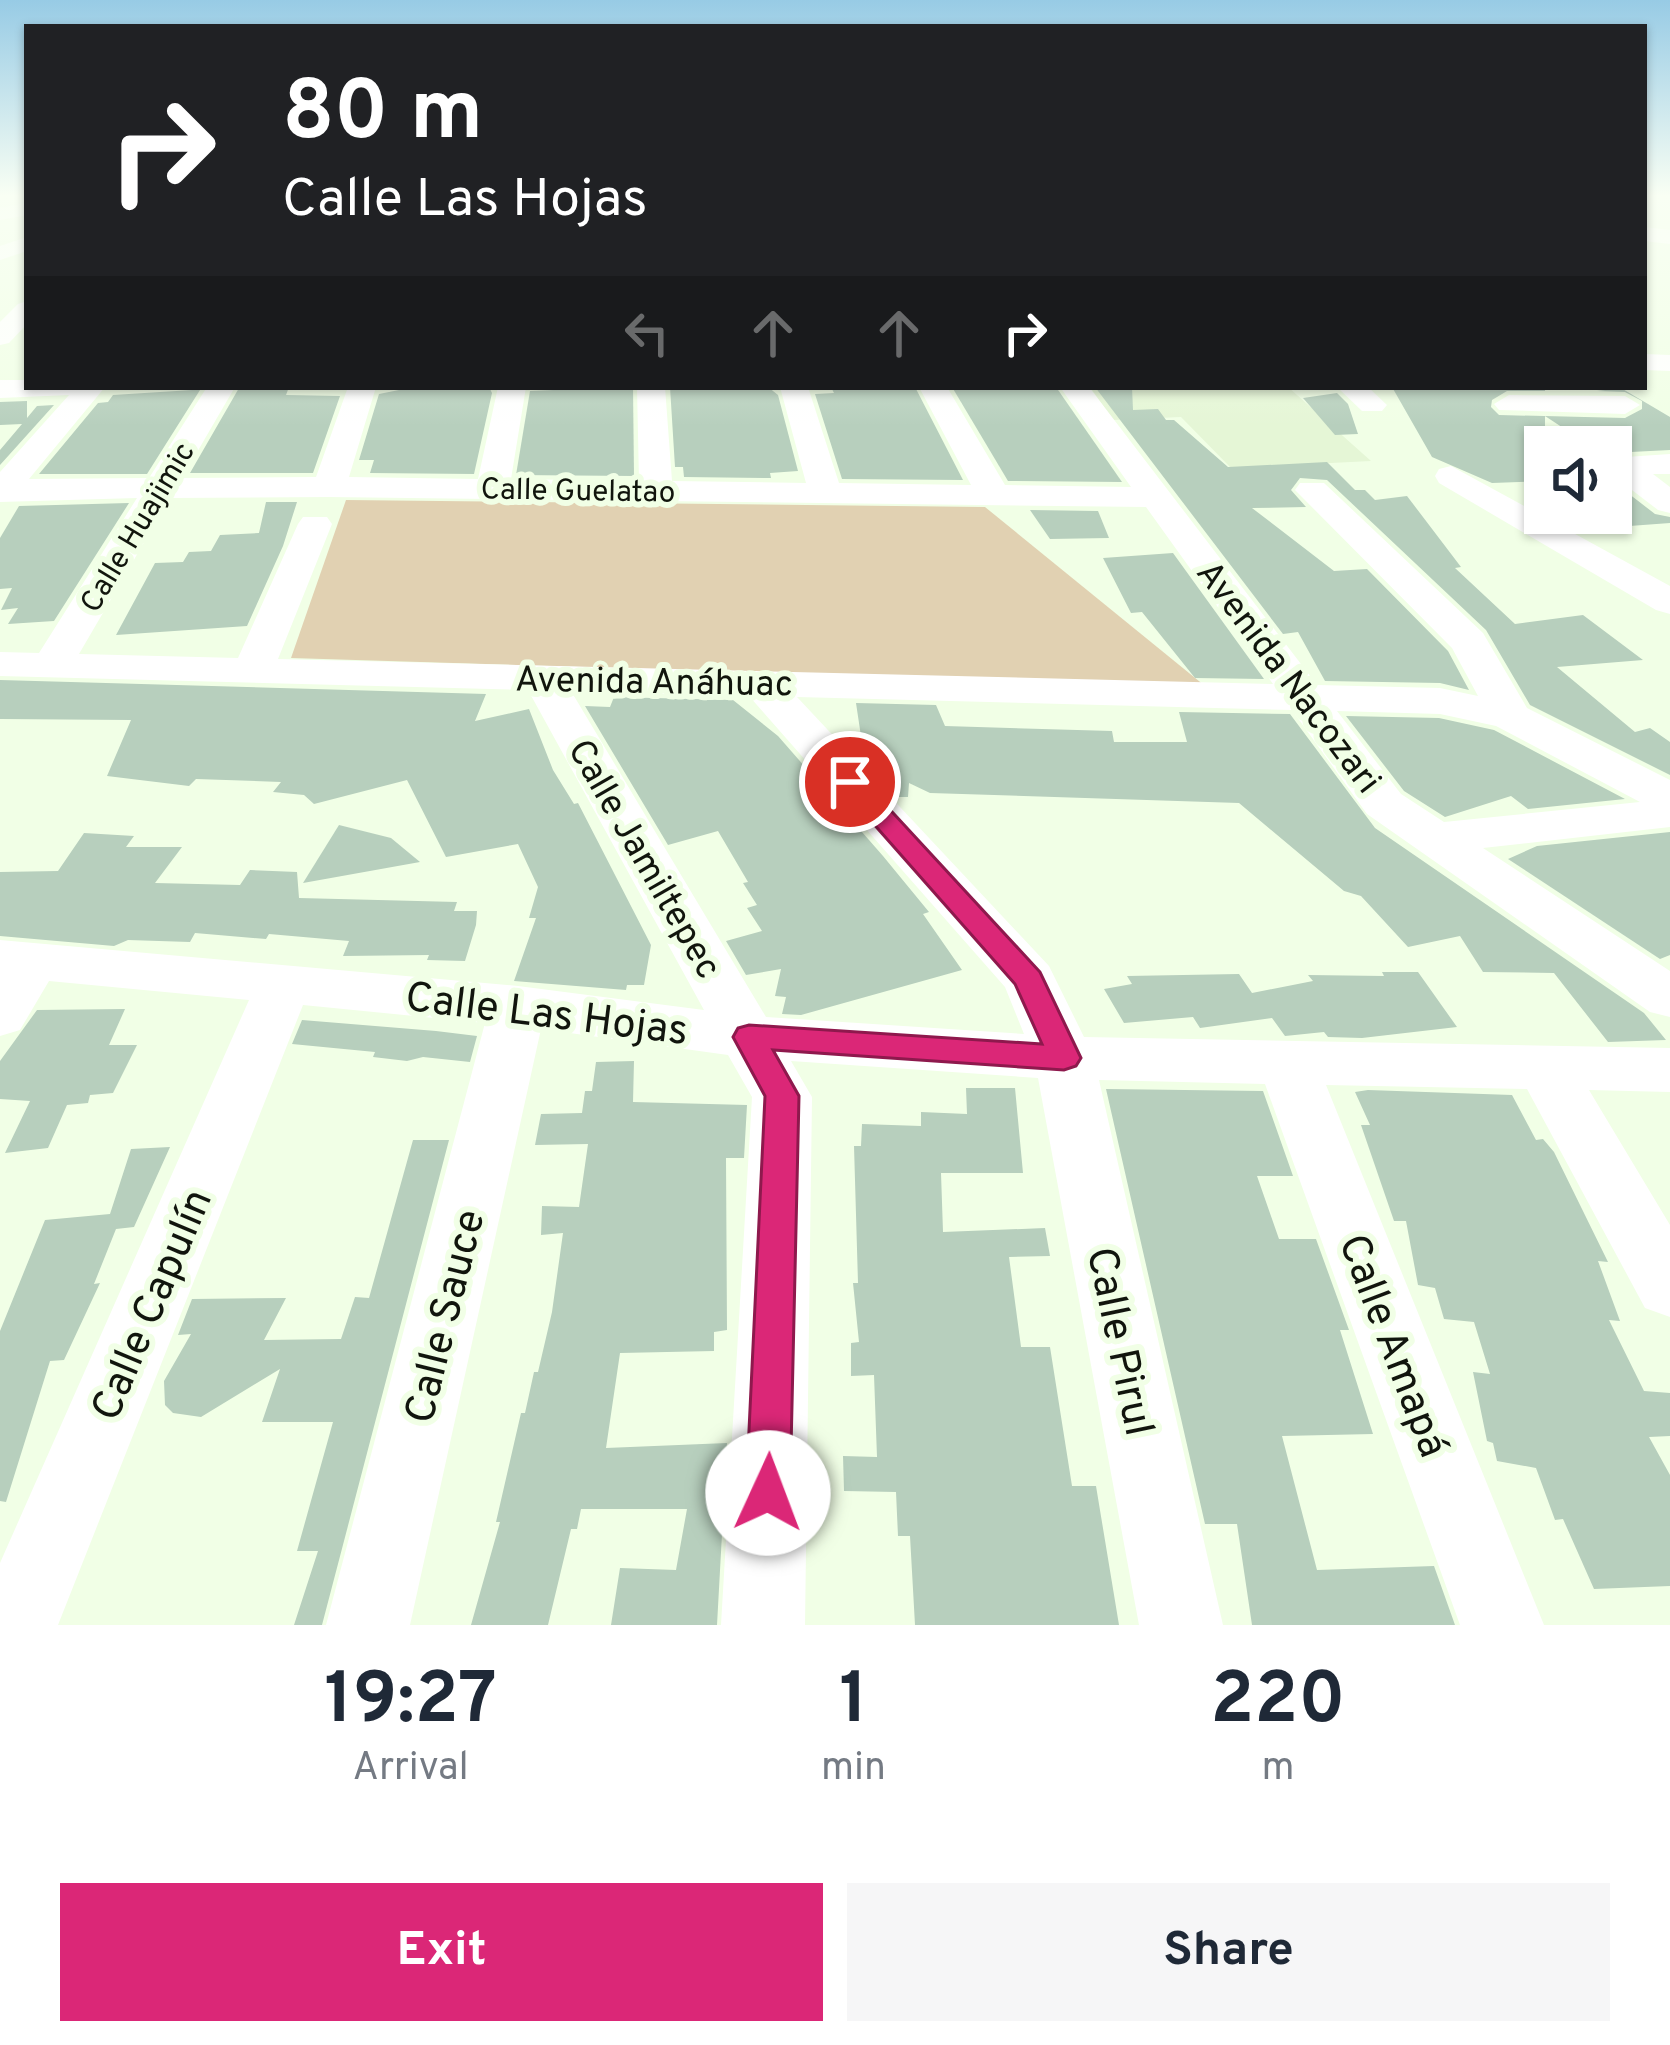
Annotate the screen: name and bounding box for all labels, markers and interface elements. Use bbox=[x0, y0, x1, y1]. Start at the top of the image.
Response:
text: 80 m bbox=[282, 63, 483, 169]
icon: right bbox=[84, 72, 240, 228]
text: Calle Las Hojas bbox=[282, 167, 647, 236]
icon: left bbox=[614, 300, 680, 366]
icon: ahead bbox=[740, 300, 806, 366]
icon: ahead bbox=[866, 300, 932, 366]
icon: right bbox=[992, 300, 1058, 366]
map controls bbox=[1524, 426, 1632, 534]
button: sound bbox=[1524, 426, 1632, 534]
street label: Calle Huajimic bbox=[74, 436, 204, 620]
street label: Calle Guelatao bbox=[480, 472, 676, 513]
street label: Avenida Nacozari bbox=[1184, 553, 1389, 804]
street label: Avenida Anáhuac bbox=[514, 659, 793, 709]
pin bbox=[799, 731, 901, 833]
street label: Calle Jamiltepec bbox=[555, 732, 730, 988]
icon: arrive bbox=[817, 749, 883, 815]
street label: Calle Las Hojas bbox=[402, 973, 691, 1060]
street label: Calle Capulín bbox=[82, 1182, 227, 1429]
street label: Calle Sauce bbox=[395, 1205, 499, 1429]
street label: Calle Amapá bbox=[1324, 1228, 1458, 1466]
street label: Calle Pirul bbox=[1072, 1243, 1163, 1441]
position arrow bbox=[705, 1430, 831, 1556]
text: 19:27 bbox=[324, 1657, 497, 1749]
text: 1 bbox=[839, 1657, 868, 1749]
text: 220 bbox=[1210, 1657, 1346, 1749]
text: Arrival bbox=[352, 1745, 469, 1794]
text: min bbox=[821, 1745, 886, 1794]
text: m bbox=[1261, 1745, 1295, 1794]
button: Exit bbox=[60, 1883, 823, 2021]
button: Share bbox=[847, 1883, 1610, 2021]

